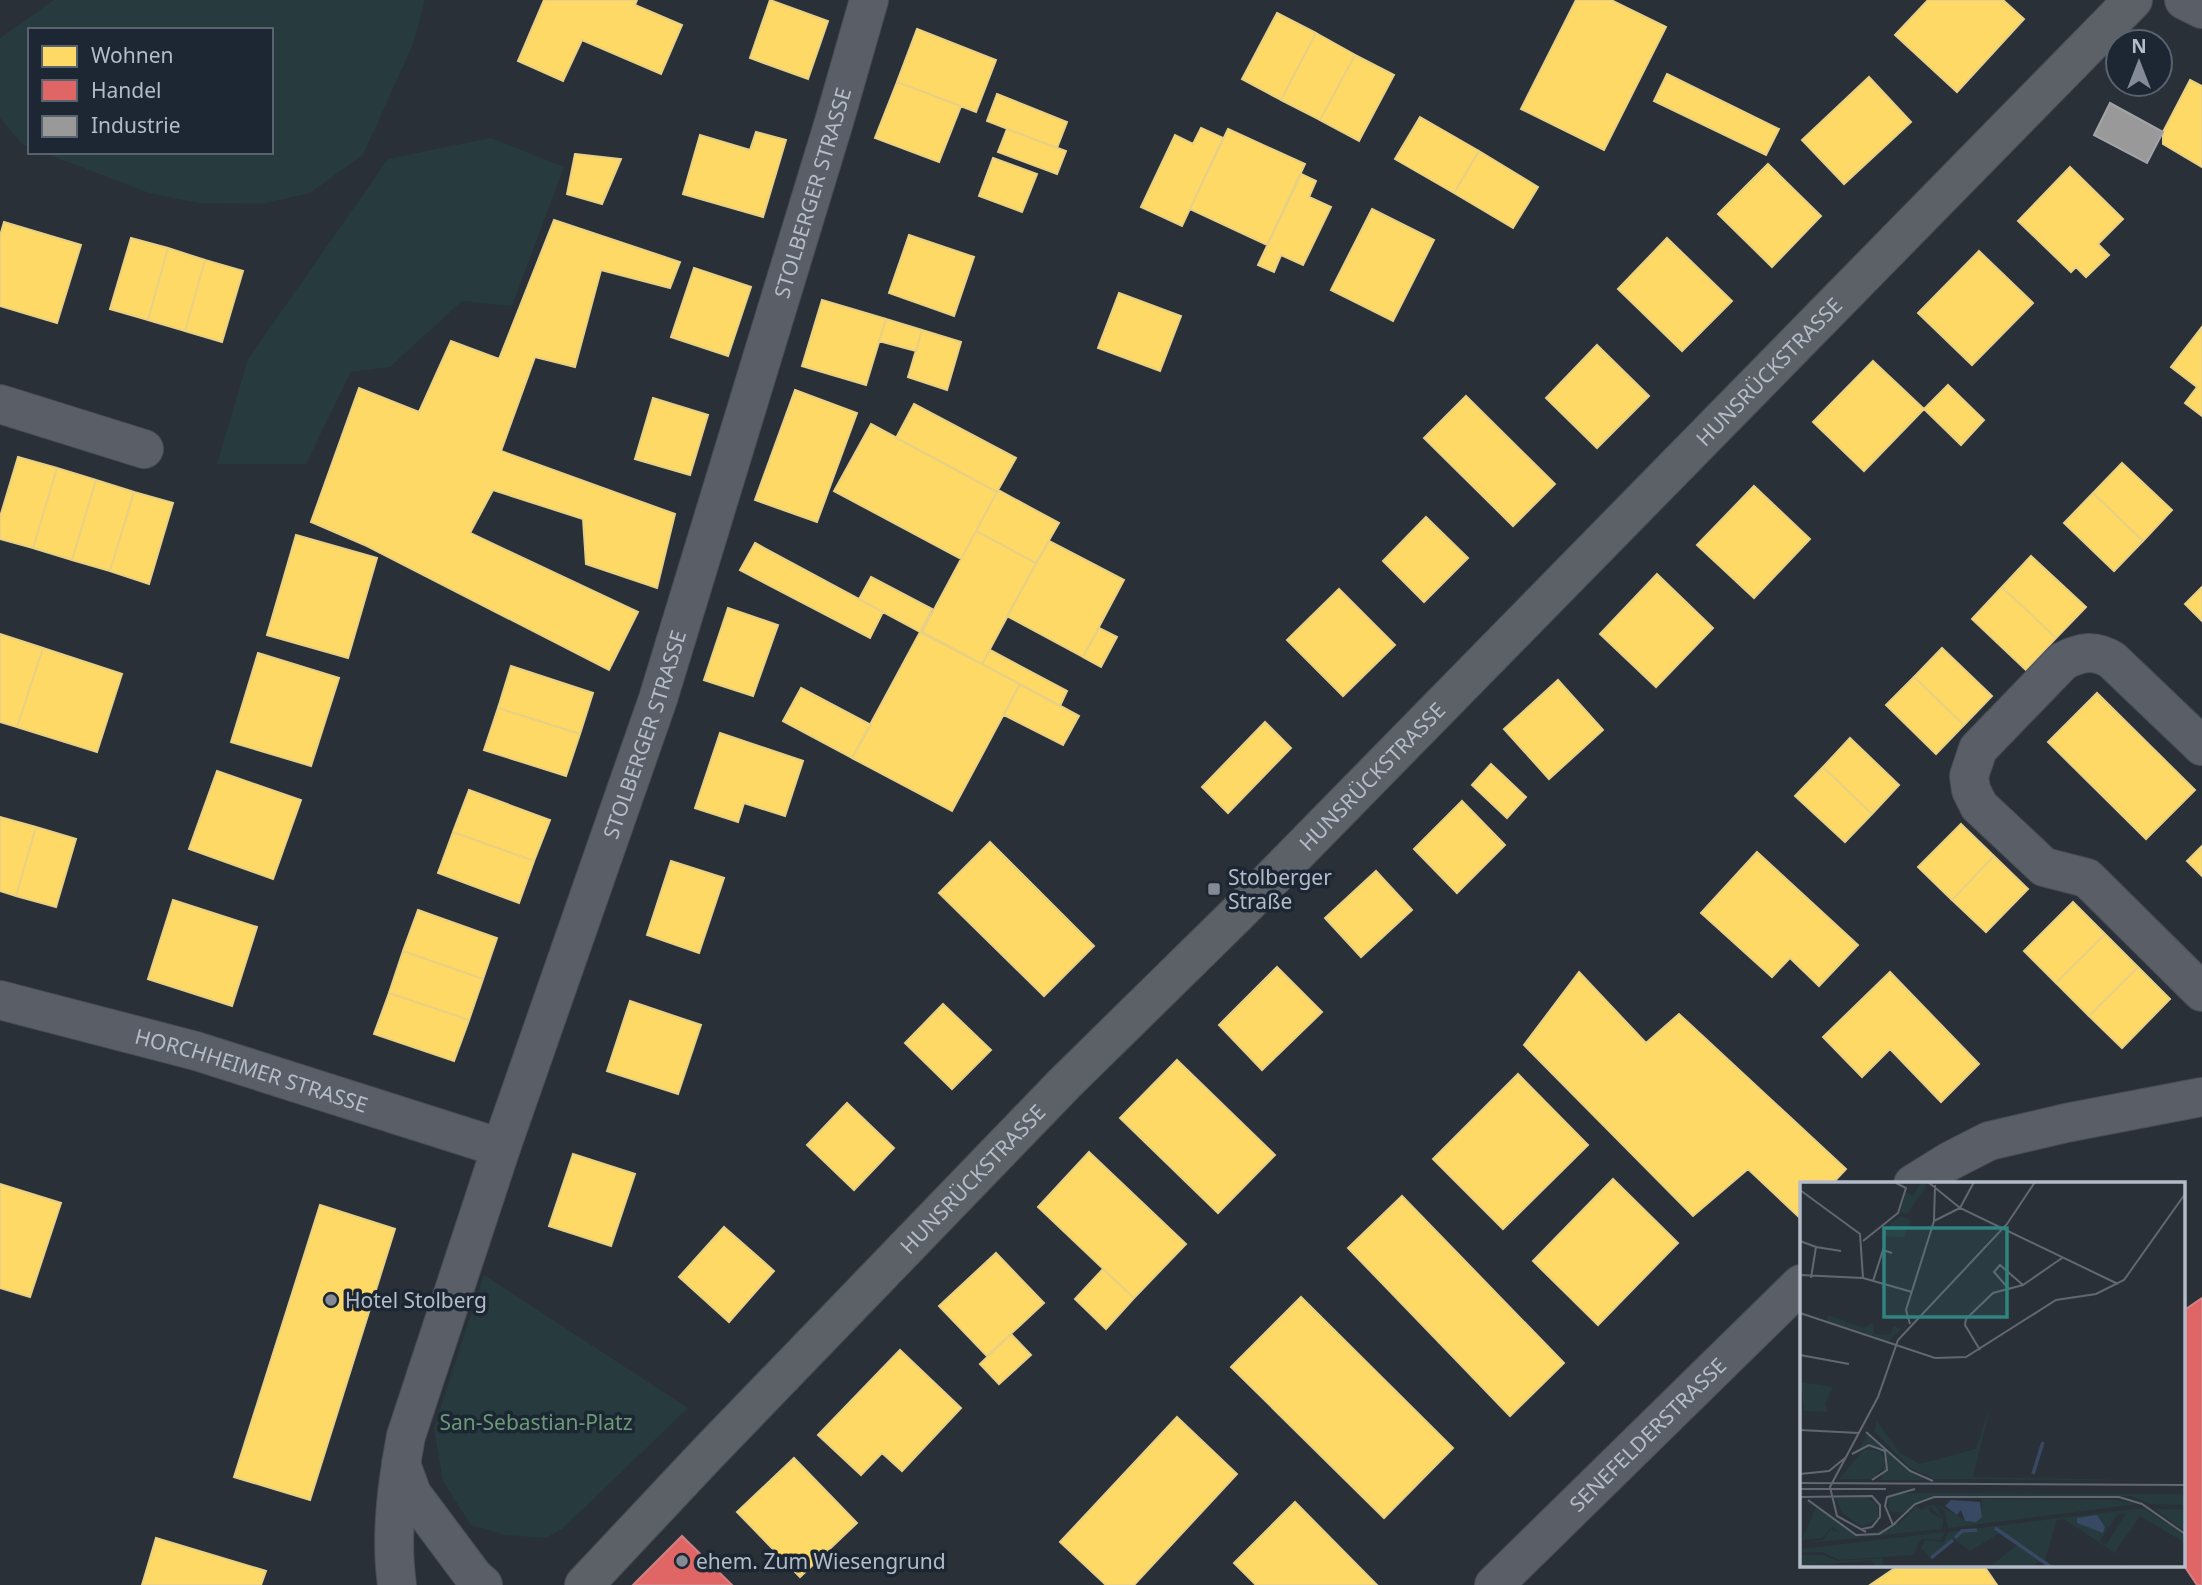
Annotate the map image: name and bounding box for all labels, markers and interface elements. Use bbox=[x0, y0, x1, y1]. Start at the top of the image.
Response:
legend bbox=[28, 28, 273, 154]
north arrow bbox=[2104, 28, 2174, 98]
text: N bbox=[2131, 33, 2147, 59]
text: Wohnen bbox=[91, 41, 174, 69]
text: Handel bbox=[91, 76, 162, 104]
street label: STOLBERGER STRASSE bbox=[767, 84, 857, 301]
text: Industrie bbox=[91, 111, 181, 139]
street label: HUNSRÜCKSTRASSE bbox=[1690, 291, 1848, 452]
street label: STOLBERGER STRASSE bbox=[596, 627, 692, 843]
street label: HUNSRÜCKSTRASSE bbox=[1293, 696, 1451, 857]
place label: Stolberger Straße bbox=[1228, 863, 1332, 915]
marker: Stolberger Straße bbox=[1206, 881, 1222, 897]
street label: HORCHHEIMER STRASSE bbox=[132, 1022, 371, 1119]
street label: HUNSRÜCKSTRASSE bbox=[894, 1098, 1051, 1260]
inset map bbox=[1800, 1182, 2184, 1568]
place label: Hotel Stolberg bbox=[345, 1286, 487, 1314]
marker: Hotel Stolberg bbox=[323, 1292, 339, 1308]
street label: SENEFELDERSTRASSE bbox=[1563, 1351, 1732, 1518]
park label: San-Sebastian-Platz bbox=[439, 1408, 633, 1436]
place label: ehem. Zum Wiesengrund bbox=[696, 1547, 946, 1575]
marker: ehem. Zum Wiesengrund bbox=[674, 1553, 690, 1569]

